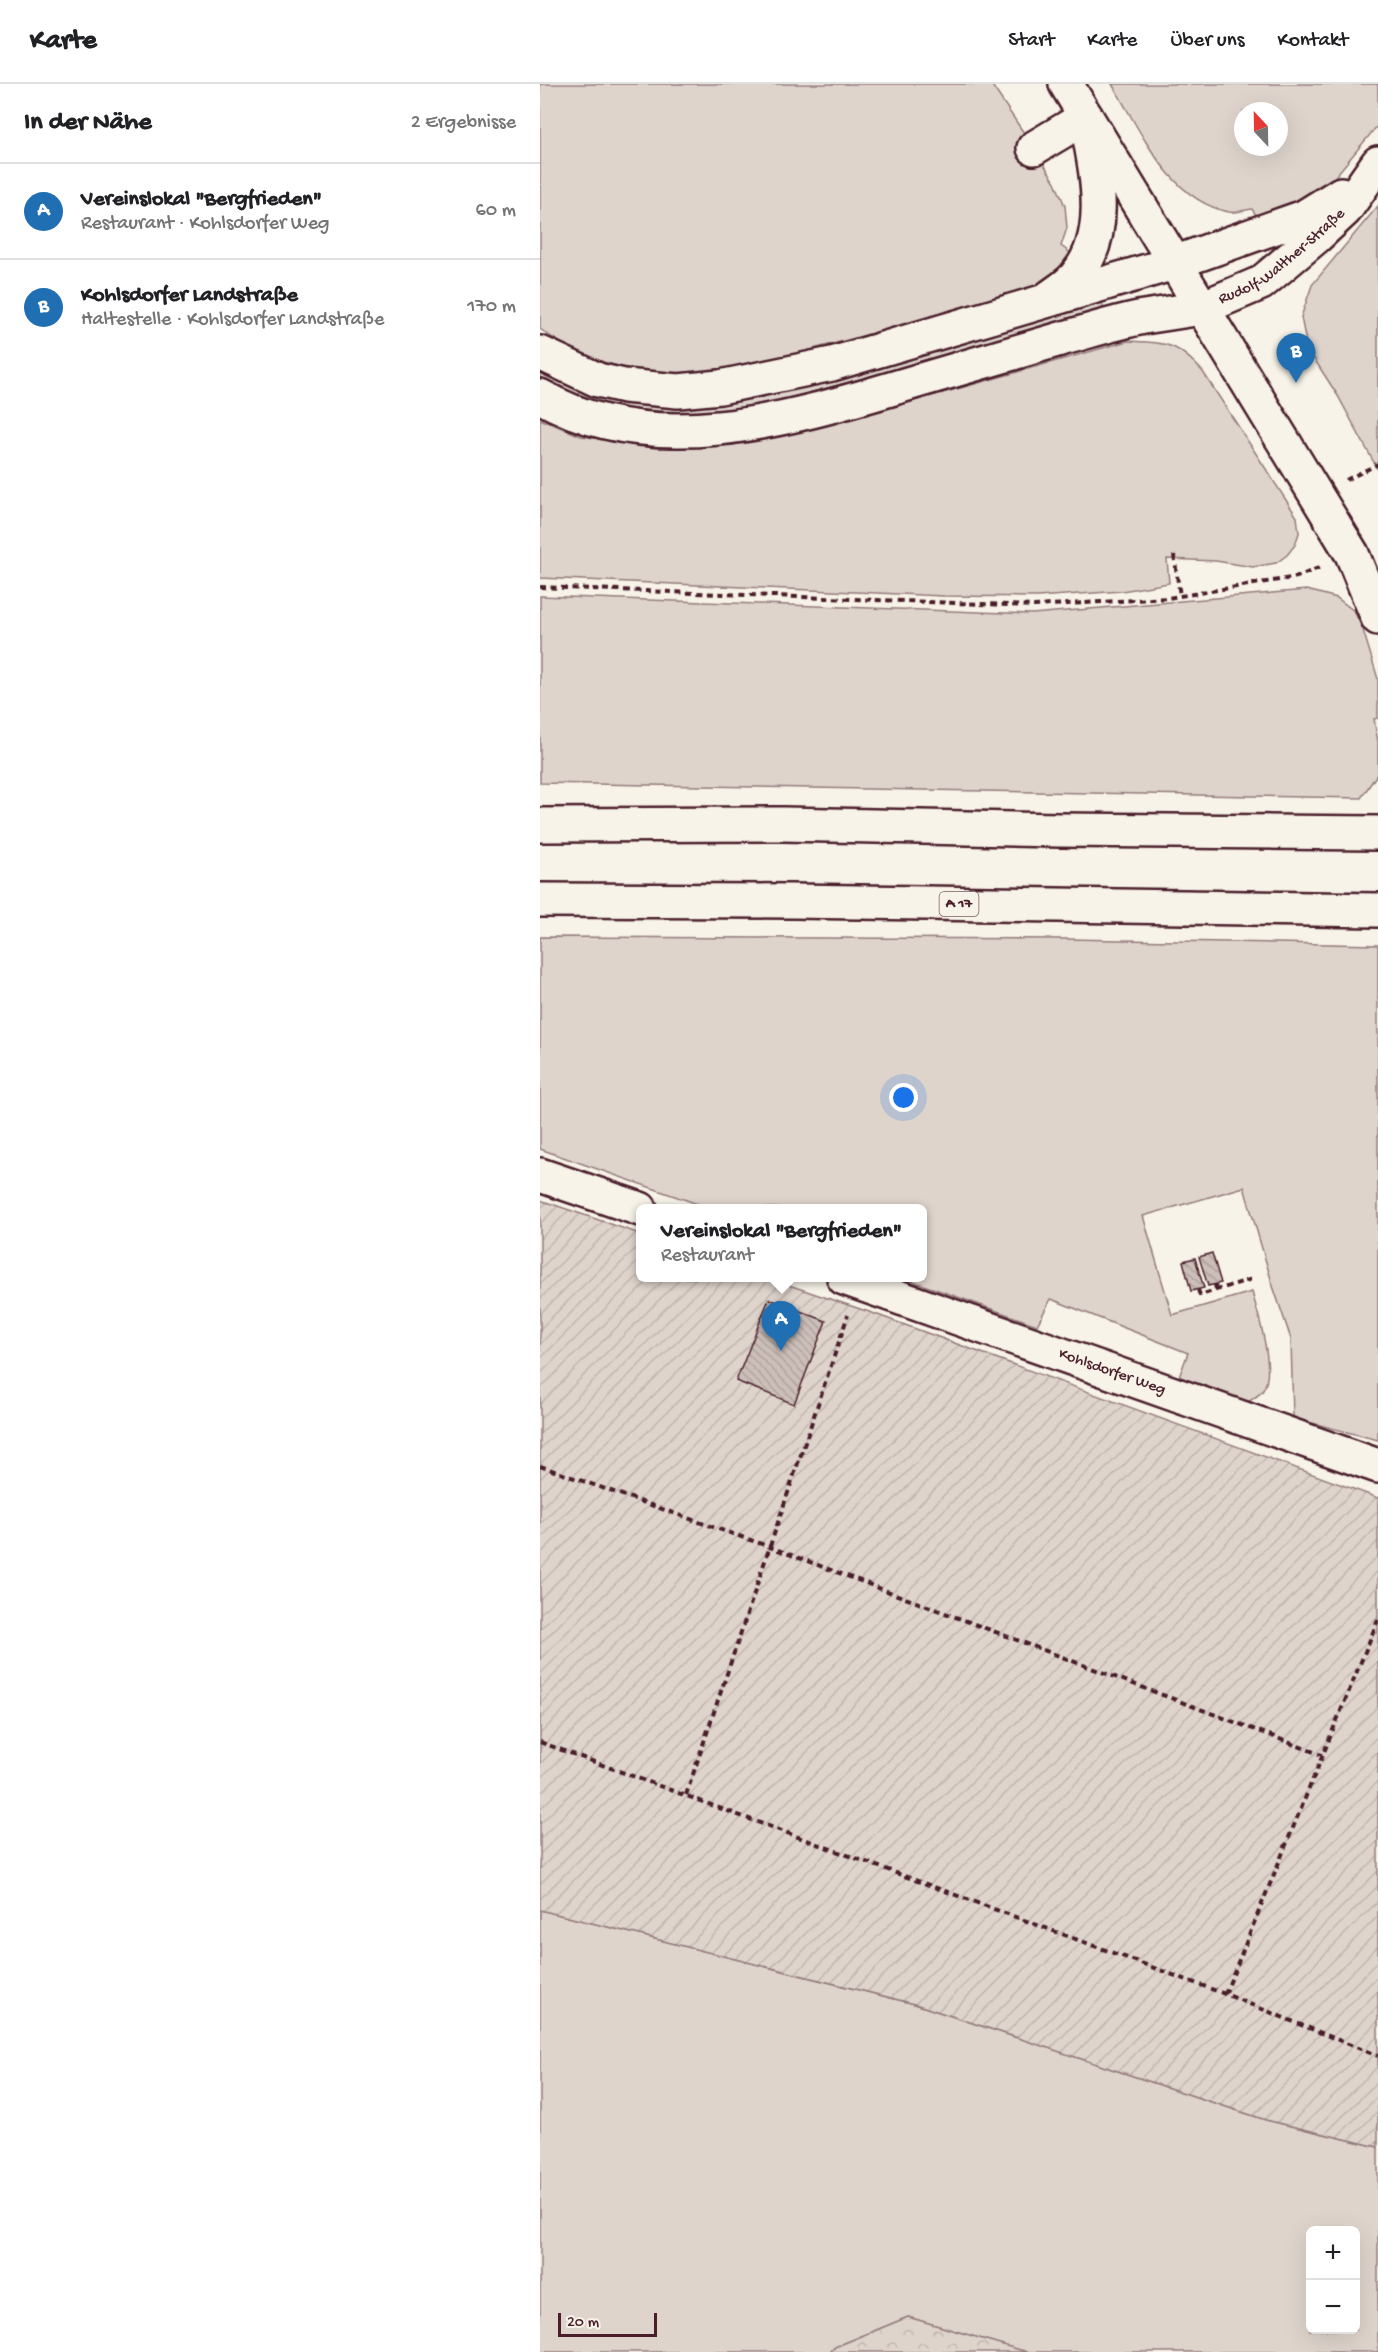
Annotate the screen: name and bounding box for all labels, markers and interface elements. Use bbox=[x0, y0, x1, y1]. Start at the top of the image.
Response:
text: Karte bbox=[30, 25, 97, 58]
text: Start bbox=[1008, 29, 1054, 54]
text: Karte bbox=[1087, 29, 1137, 54]
text: Über uns bbox=[1170, 29, 1244, 54]
text: Kontakt bbox=[1277, 29, 1348, 54]
north arrow bbox=[1234, 102, 1288, 156]
text: In der Nähe bbox=[24, 108, 152, 139]
text: 2 Ergebnisse bbox=[411, 112, 516, 135]
text: Vereinslokal "Bergfrieden" bbox=[81, 187, 322, 213]
text: A bbox=[38, 200, 49, 223]
text: 60 m bbox=[476, 200, 516, 223]
street label: Rudolf-Walther-Straße bbox=[1216, 204, 1350, 309]
text: Restaurant · Kohlsdorfer Weg bbox=[81, 213, 329, 236]
text: Kohlsdorfer Landstraße bbox=[81, 283, 298, 309]
text: B bbox=[38, 296, 49, 319]
text: 170 m bbox=[467, 296, 516, 319]
text: Haltestelle · Kohlsdorfer Landstraße bbox=[81, 309, 384, 332]
pin: B bbox=[1276, 334, 1316, 383]
road number: A 17 bbox=[940, 892, 978, 916]
your location bbox=[889, 1083, 918, 1112]
popup bbox=[636, 1204, 927, 1282]
text: Vereinslokal "Bergfrieden" bbox=[661, 1219, 902, 1245]
text: Restaurant bbox=[661, 1245, 754, 1268]
pin: A bbox=[762, 1302, 800, 1351]
street label: Kohlsdorfer Weg bbox=[1056, 1345, 1168, 1400]
map controls bbox=[1306, 2226, 1360, 2334]
button: + bbox=[1306, 2226, 1360, 2280]
button: − bbox=[1306, 2280, 1360, 2334]
scale bar bbox=[558, 2310, 657, 2338]
text: 20 m bbox=[567, 2314, 599, 2333]

